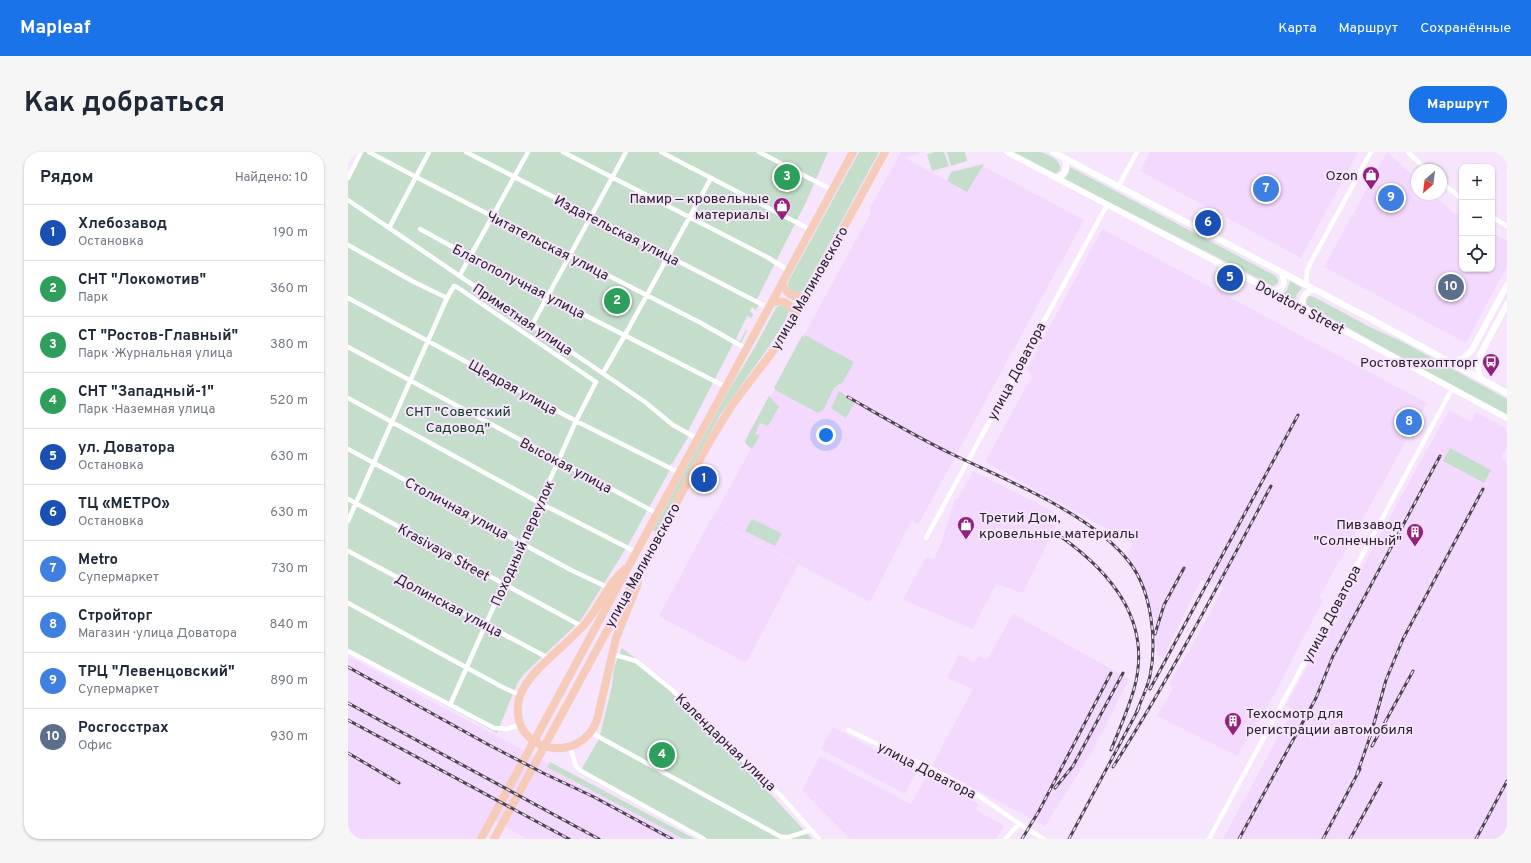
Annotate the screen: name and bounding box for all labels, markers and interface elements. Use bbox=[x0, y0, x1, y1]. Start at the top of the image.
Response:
text: Mapleaf bbox=[20, 16, 91, 40]
text: Карта bbox=[1278, 20, 1317, 37]
text: Маршрут bbox=[1339, 20, 1398, 37]
text: Сохранённые bbox=[1420, 20, 1511, 37]
text: Как добраться bbox=[24, 86, 225, 122]
button: Маршрут bbox=[1409, 86, 1507, 123]
pin: 3 bbox=[774, 162, 800, 192]
north arrow bbox=[1411, 164, 1447, 200]
map controls bbox=[1459, 164, 1495, 272]
button: + bbox=[1459, 164, 1495, 200]
shop icon: Ozon bbox=[1361, 165, 1381, 190]
text: Рядом bbox=[40, 167, 93, 189]
place label: Ozon bbox=[1325, 168, 1358, 185]
text: Найдено: 10 bbox=[235, 170, 308, 186]
pin: 7 bbox=[1253, 174, 1279, 204]
pin: 9 bbox=[1378, 183, 1404, 213]
place label: Памир — кровельные материалы bbox=[630, 191, 769, 224]
street label: Издательская улица bbox=[551, 192, 682, 270]
shop icon: Памир — кровельные материалы bbox=[772, 196, 792, 221]
button: − bbox=[1459, 200, 1495, 236]
street label: Читательская улица bbox=[483, 208, 612, 285]
pin: 6 bbox=[1195, 208, 1221, 238]
text: Хлебозавод bbox=[78, 215, 167, 234]
street label: улица Малиновского bbox=[768, 224, 853, 353]
text: 1 bbox=[50, 225, 56, 241]
text: 190 m bbox=[273, 225, 308, 241]
text: Остановка bbox=[78, 234, 144, 250]
button: locate bbox=[1459, 236, 1495, 272]
street label: Благополучная улица bbox=[449, 241, 588, 323]
pin: 5 bbox=[1217, 263, 1243, 293]
text: СНТ "Локомотив" bbox=[78, 271, 206, 290]
pin: 10 bbox=[1438, 272, 1464, 302]
street label: Dovatora Street bbox=[1252, 278, 1347, 339]
text: 2 bbox=[49, 281, 57, 297]
text: 360 m bbox=[270, 281, 308, 297]
street label: Приметная улица bbox=[469, 281, 575, 360]
pin: 2 bbox=[604, 286, 630, 316]
text: Парк bbox=[78, 290, 108, 306]
street label: улица Доватора bbox=[984, 320, 1050, 424]
text: СТ "Ростов-Главный" bbox=[78, 327, 238, 346]
text: 3 bbox=[49, 337, 57, 353]
text: 380 m bbox=[270, 337, 308, 353]
text: Парк · Журнальная улица bbox=[78, 346, 233, 362]
bus stop icon: Ростовтехоптторг bbox=[1481, 352, 1501, 377]
place label: Ростовтехоптторг bbox=[1360, 355, 1478, 372]
street label: Щедрая улица bbox=[465, 357, 560, 420]
text: СНТ "Западный-1" bbox=[78, 383, 214, 402]
text: 4 bbox=[49, 393, 57, 409]
text: 520 m bbox=[270, 393, 308, 409]
text: Парк · Наземная улица bbox=[78, 402, 215, 418]
park label: СНТ "Советский Садовод" bbox=[405, 404, 511, 437]
pin: 8 bbox=[1396, 407, 1422, 437]
your location bbox=[816, 425, 836, 445]
street label: Высокая улица bbox=[516, 435, 614, 498]
text: ул. Доватора bbox=[78, 439, 175, 458]
text: 5 bbox=[49, 449, 57, 465]
text: 630 m bbox=[270, 449, 308, 465]
text: Остановка bbox=[78, 458, 144, 474]
pin: 1 bbox=[691, 464, 717, 494]
street label: Столичная улица bbox=[401, 475, 511, 544]
street label: Походный переулок bbox=[488, 478, 559, 609]
text: ТЦ «МЕТРО» bbox=[78, 495, 170, 514]
street label: улица Малиновского bbox=[602, 500, 685, 631]
text: 6 bbox=[49, 505, 57, 521]
text: 630 m bbox=[270, 505, 308, 521]
place label: Третий Дом, кровельные материалы bbox=[979, 510, 1139, 543]
text: Остановка bbox=[78, 514, 144, 530]
shop icon: Третий Дом, кровельные материалы bbox=[956, 515, 976, 540]
place label: Пивзавод "Солнечный" bbox=[1313, 517, 1402, 550]
street label: Krasivaya Street bbox=[394, 521, 492, 586]
building icon: Пивзавод "Солнечный" bbox=[1405, 522, 1425, 547]
text: Metro bbox=[78, 551, 118, 570]
text: 7 bbox=[50, 561, 56, 577]
text: 730 m bbox=[271, 561, 308, 577]
street label: улица Доватора bbox=[1299, 563, 1365, 667]
text: Супермаркет bbox=[78, 570, 159, 586]
street label: Долинская улица bbox=[392, 571, 505, 642]
text: Стройторг bbox=[78, 607, 152, 626]
text: 8 bbox=[49, 617, 57, 633]
text: 840 m bbox=[270, 617, 308, 633]
text: Магазин · улица Доватора bbox=[78, 626, 237, 642]
text: ТРЦ "Левенцовский" bbox=[78, 663, 235, 682]
text: 9 bbox=[49, 673, 57, 689]
text: 890 m bbox=[270, 673, 308, 689]
text: Супермаркет bbox=[78, 682, 159, 698]
street label: Календарная улица bbox=[671, 691, 779, 796]
place label: Техосмотр для регистрации автомобиля bbox=[1246, 706, 1413, 739]
building icon: Техосмотр для регистрации автомобиля bbox=[1223, 711, 1243, 736]
text: Росгосстрах bbox=[78, 719, 169, 738]
text: 10 bbox=[46, 729, 60, 745]
text: 930 m bbox=[270, 729, 308, 745]
text: Офис bbox=[78, 738, 112, 754]
street label: улица Доватора bbox=[874, 739, 979, 804]
pin: 4 bbox=[649, 740, 675, 770]

